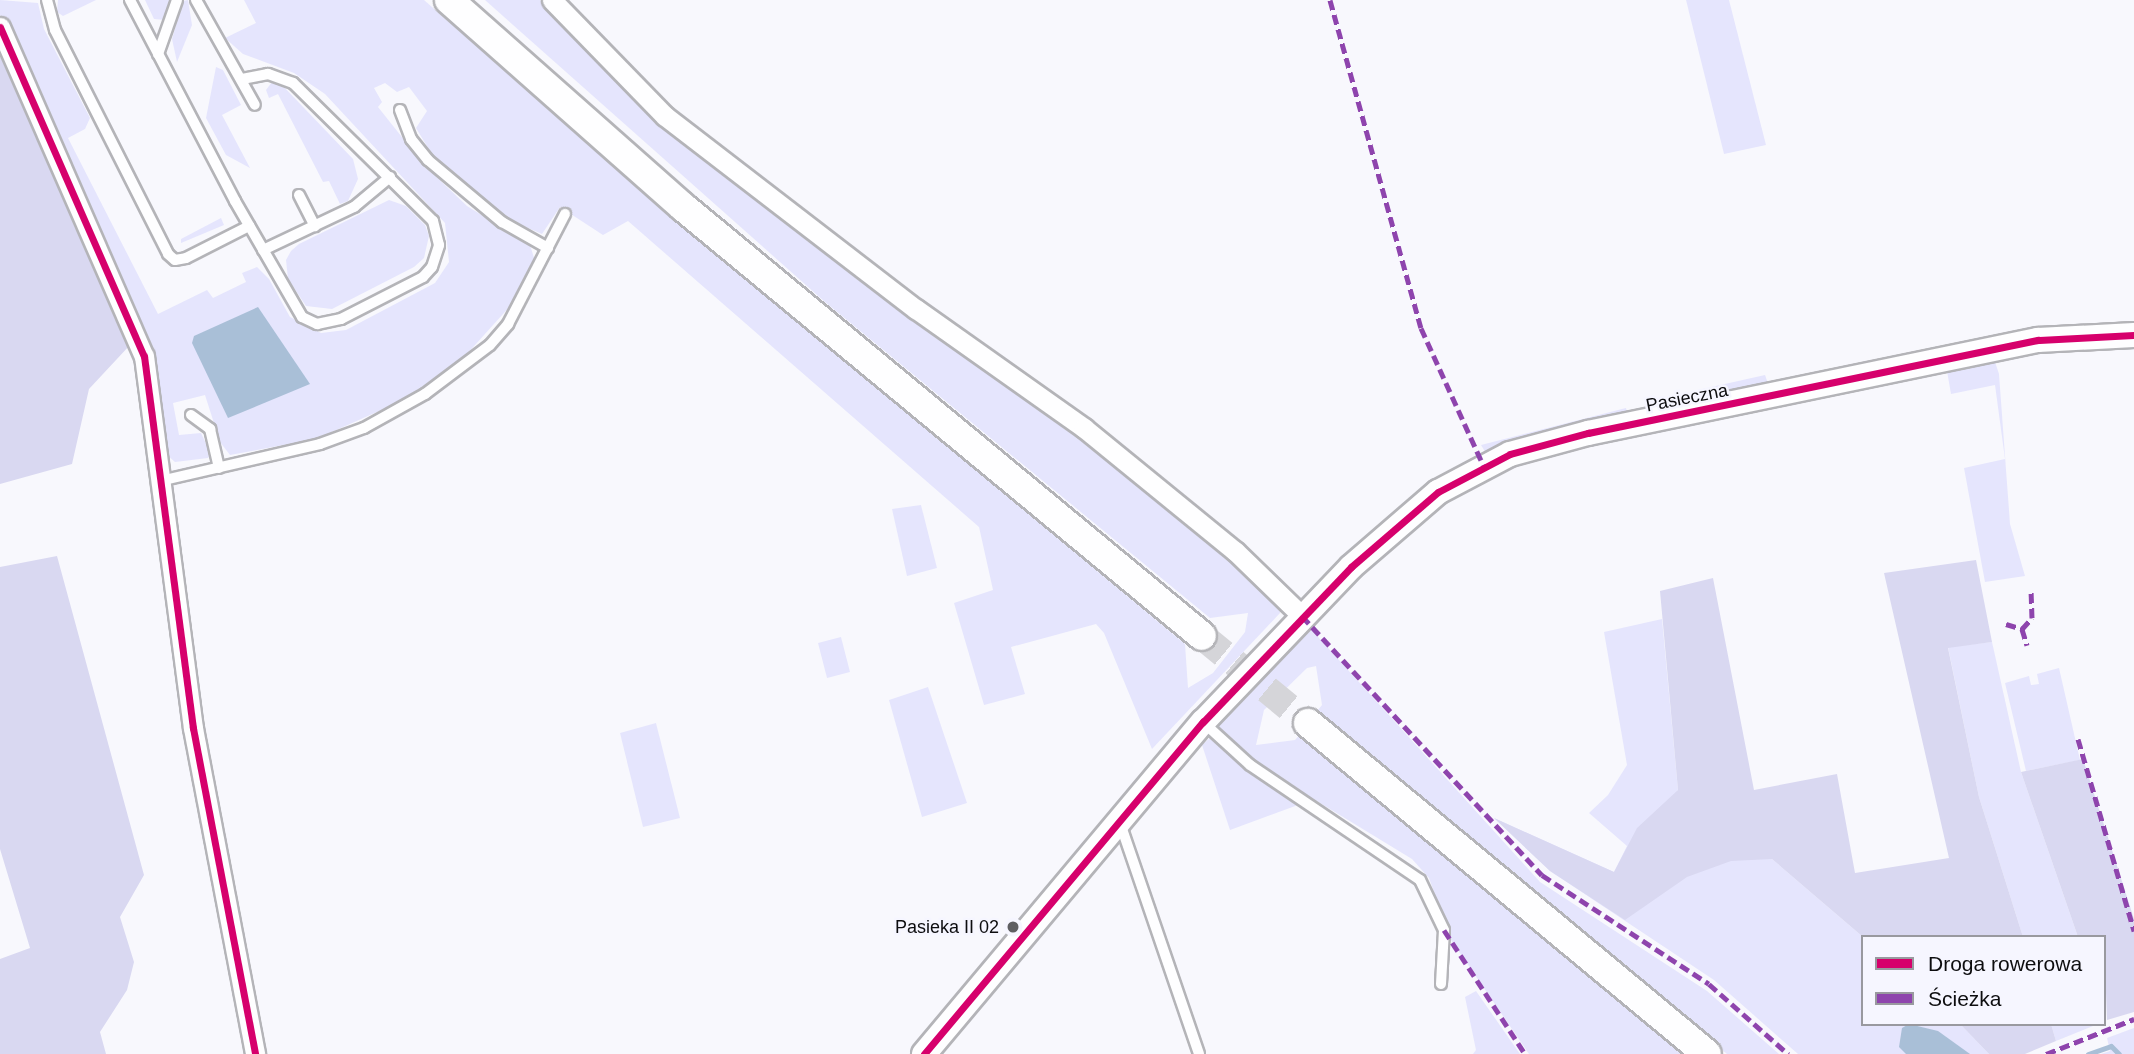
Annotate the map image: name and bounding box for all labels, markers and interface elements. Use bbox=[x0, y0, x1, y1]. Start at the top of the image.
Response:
street label: Pasieczna bbox=[1644, 379, 1730, 417]
place label: Pasieka II 02 bbox=[895, 916, 999, 938]
marker: Pasieka II 02 bbox=[1005, 919, 1021, 935]
legend bbox=[1861, 935, 2106, 1026]
text: Droga rowerowa bbox=[1928, 952, 2082, 975]
text: Ścieżka bbox=[1928, 987, 2002, 1010]

